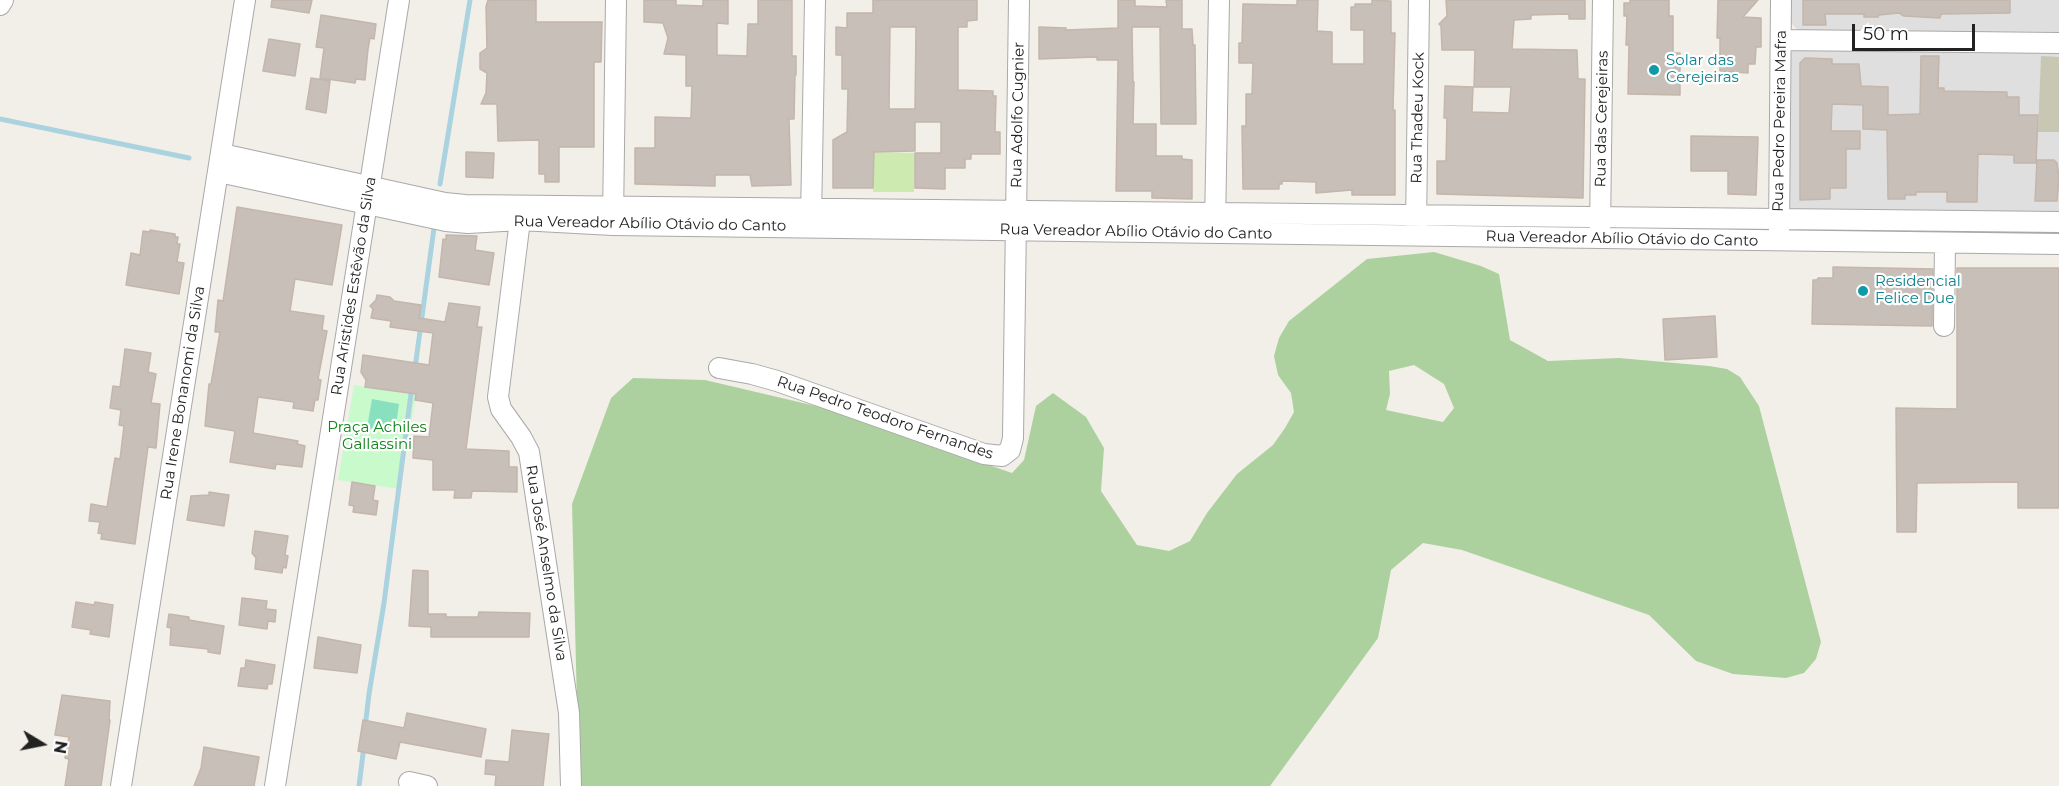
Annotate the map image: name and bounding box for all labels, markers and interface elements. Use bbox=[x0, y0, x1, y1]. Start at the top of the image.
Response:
scale bar bbox=[1855, 12, 1978, 50]
text: 50 m bbox=[1863, 23, 1909, 45]
street label: Rua Pedro Pereira Mafra bbox=[1769, 30, 1791, 212]
street label: Rua Adolfo Cugnier bbox=[1008, 42, 1028, 188]
street label: Rua das Cerejeiras bbox=[1592, 50, 1612, 188]
street label: Rua Thadeu Kock bbox=[1408, 52, 1428, 184]
place label: Solar das Cerejeiras bbox=[1666, 52, 1739, 87]
marker: Solar das Cerejeiras bbox=[1647, 63, 1661, 77]
street label: Rua Aristides Estêvão da Silva bbox=[328, 175, 380, 397]
street label: Rua Vereador Abílio Otávio do Canto bbox=[514, 213, 786, 235]
street label: Rua Vereador Abílio Otávio do Canto bbox=[1000, 221, 1272, 243]
street label: Rua Vereador Abílio Otávio do Canto bbox=[1486, 228, 1758, 250]
place label: Residencial Felice Due bbox=[1875, 273, 1961, 308]
marker: Residencial Felice Due bbox=[1856, 284, 1870, 298]
street label: Rua Irene Bonanomi da Silva bbox=[157, 285, 209, 501]
street label: Rua Pedro Teodoro Fernandes bbox=[775, 372, 995, 464]
park label: Praça Achiles Gallassini bbox=[327, 419, 427, 454]
street label: Rua José Anselmo da Silva bbox=[522, 464, 570, 662]
north arrow bbox=[12, 714, 72, 774]
text: N bbox=[50, 739, 71, 755]

